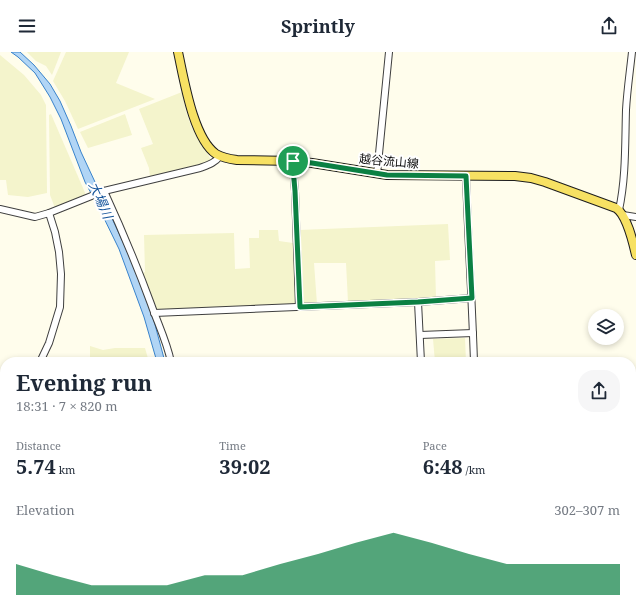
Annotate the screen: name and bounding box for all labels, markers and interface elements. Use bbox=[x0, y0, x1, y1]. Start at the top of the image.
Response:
text: Sprintly bbox=[281, 14, 355, 38]
icon: menu bbox=[16, 15, 38, 37]
icon: share bbox=[598, 15, 620, 37]
pin bbox=[276, 144, 310, 178]
icon: arrive bbox=[282, 150, 304, 172]
street label: 越谷流山線 bbox=[358, 150, 420, 172]
water label: 大場川 bbox=[85, 179, 118, 223]
map controls bbox=[588, 309, 624, 345]
button: layers bbox=[588, 309, 624, 345]
text: Evening run bbox=[16, 367, 152, 397]
button: share bbox=[578, 370, 620, 412]
text: 18:31 · 7 × 820 m bbox=[16, 397, 118, 415]
text: Distance bbox=[16, 438, 61, 453]
text: Time bbox=[219, 438, 246, 453]
text: Pace bbox=[423, 438, 447, 453]
text: 5.74 bbox=[16, 453, 56, 480]
text: 39:02 bbox=[219, 453, 271, 480]
text: 6:48 bbox=[423, 453, 463, 480]
text: km bbox=[56, 462, 75, 477]
text: /km bbox=[463, 462, 486, 477]
text: Elevation bbox=[16, 501, 75, 519]
text: 302–307 m bbox=[554, 501, 620, 519]

